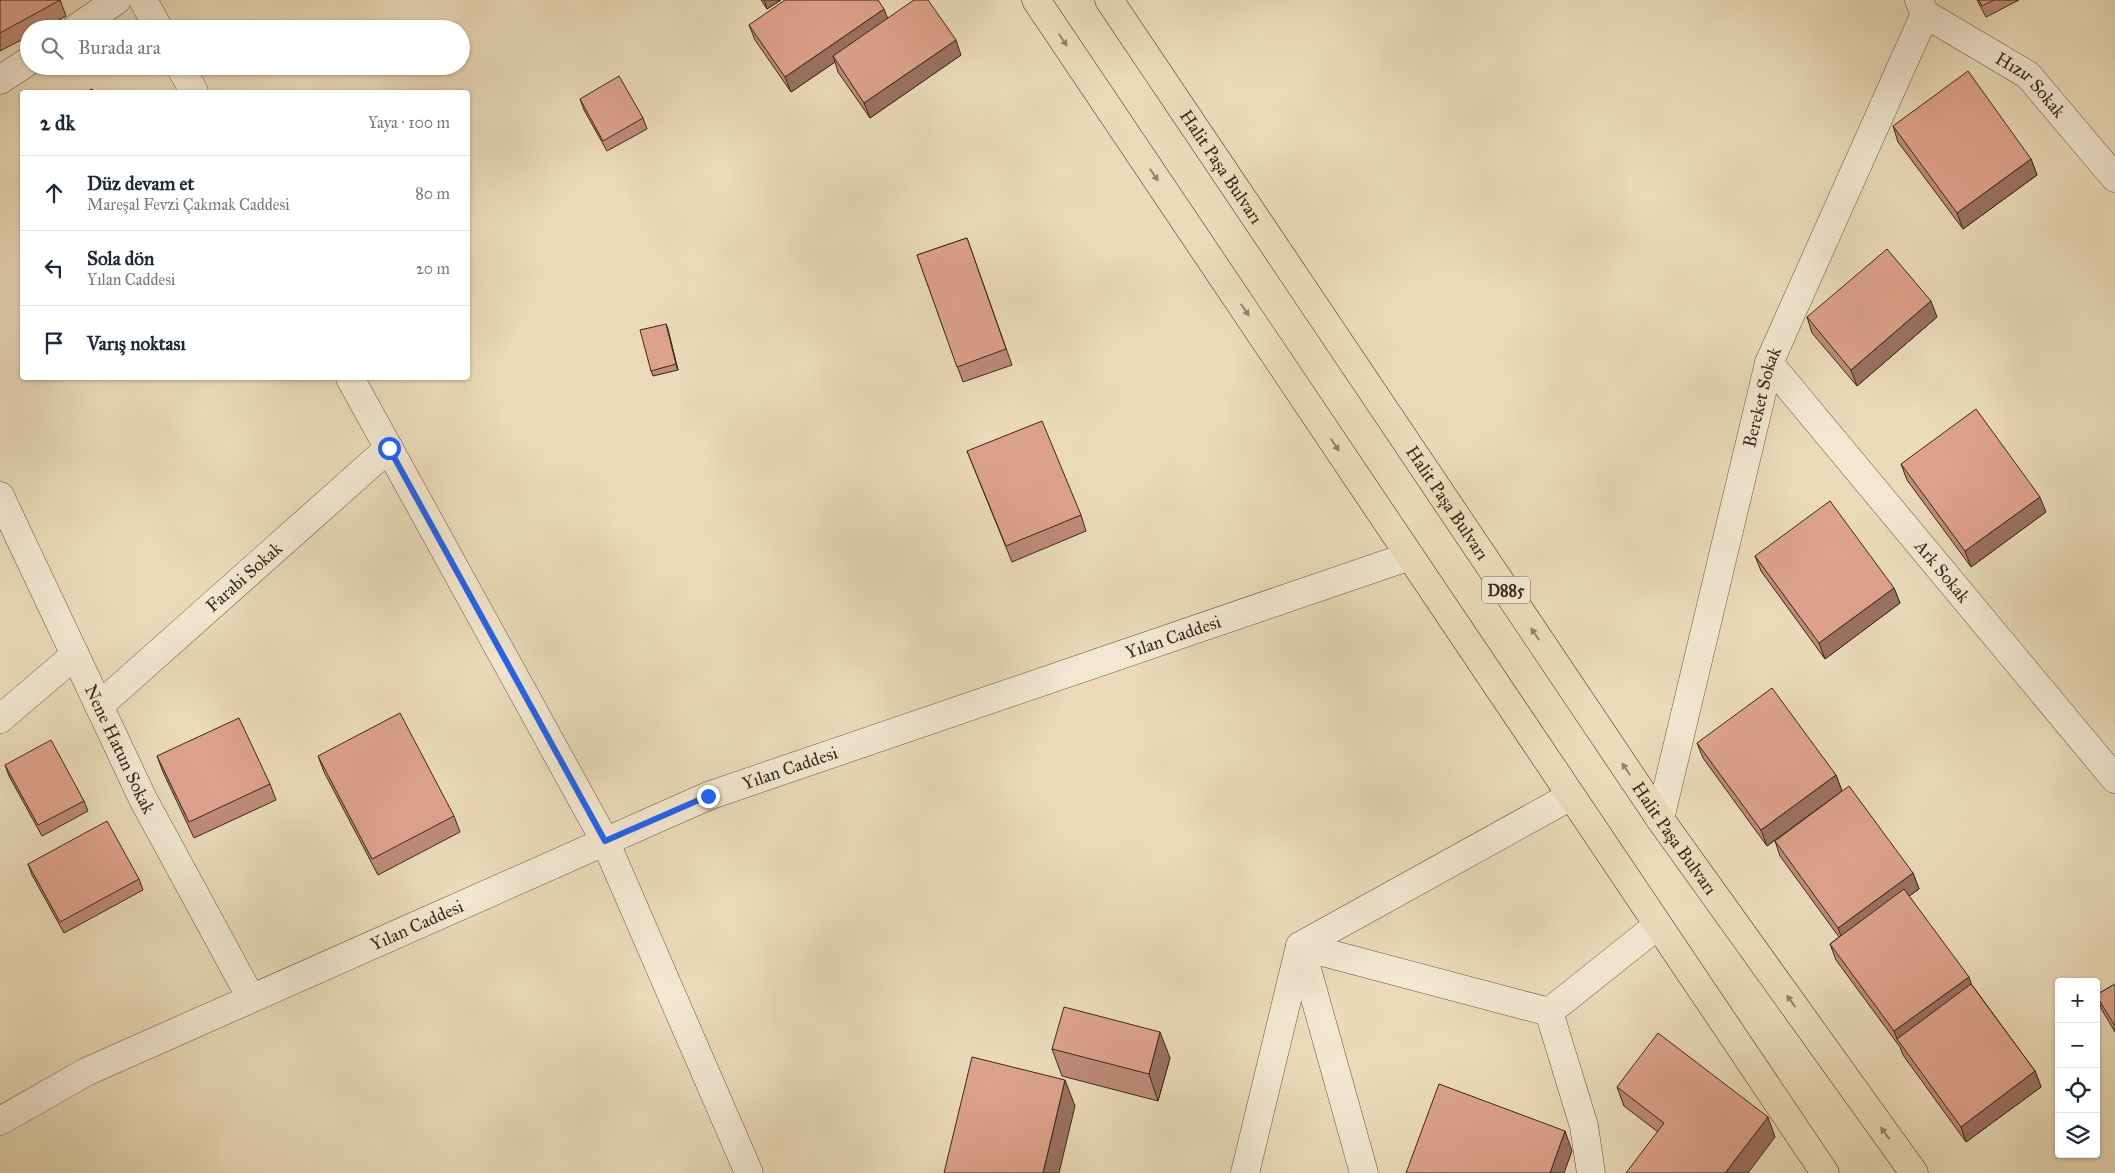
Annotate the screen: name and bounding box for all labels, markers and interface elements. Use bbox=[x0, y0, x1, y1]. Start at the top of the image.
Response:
search box bbox=[20, 20, 470, 75]
icon: search bbox=[38, 34, 66, 62]
one-way arrow bbox=[1058, 34, 1068, 47]
text: Burada ara bbox=[78, 36, 161, 59]
street label: Hızır Sokak bbox=[1992, 47, 2071, 123]
street label: Halit Paşa Bulvarı bbox=[1175, 105, 1267, 228]
text: 2 dk bbox=[40, 110, 75, 136]
text: Yaya · 100 m bbox=[368, 113, 450, 132]
one-way arrow bbox=[1149, 169, 1159, 182]
text: Düz devam et bbox=[87, 172, 194, 195]
icon: ahead bbox=[40, 179, 68, 207]
text: 80 m bbox=[415, 184, 450, 203]
text: Mareşal Fevzi Çakmak Caddesi bbox=[87, 195, 290, 214]
text: Sola dön bbox=[87, 247, 154, 270]
icon: left bbox=[40, 254, 68, 282]
text: 20 m bbox=[416, 259, 450, 278]
text: Yılan Caddesi bbox=[87, 270, 175, 289]
one-way arrow bbox=[1240, 303, 1250, 317]
icon: arrive bbox=[40, 329, 68, 357]
text: Varış noktası bbox=[87, 332, 186, 355]
street label: Bereket Sokak bbox=[1738, 343, 1786, 450]
route start bbox=[378, 437, 401, 460]
one-way arrow bbox=[1330, 438, 1340, 452]
street label: Halit Paşa Bulvarı bbox=[1401, 441, 1494, 564]
street label: Ark Sokak bbox=[1909, 535, 1975, 608]
street label: Farabi Sokak bbox=[201, 537, 287, 617]
road number: D885 bbox=[1482, 576, 1530, 604]
street label: Yılan Caddesi bbox=[1122, 610, 1224, 663]
one-way arrow bbox=[1531, 627, 1540, 640]
street label: Nene Hatun Sokak bbox=[80, 681, 160, 818]
street label: Yılan Caddesi bbox=[739, 741, 841, 795]
one-way arrow bbox=[1621, 762, 1631, 775]
street label: Halit Paşa Bulvarı bbox=[1627, 778, 1722, 899]
route end bbox=[697, 785, 720, 808]
street label: Yılan Caddesi bbox=[367, 895, 467, 955]
map controls bbox=[2055, 978, 2100, 1158]
button: + bbox=[2055, 978, 2100, 1023]
one-way arrow bbox=[1785, 995, 1796, 1008]
button: − bbox=[2055, 1023, 2100, 1068]
button: locate bbox=[2055, 1068, 2100, 1113]
button: layers bbox=[2055, 1113, 2100, 1158]
one-way arrow bbox=[1880, 1126, 1890, 1140]

